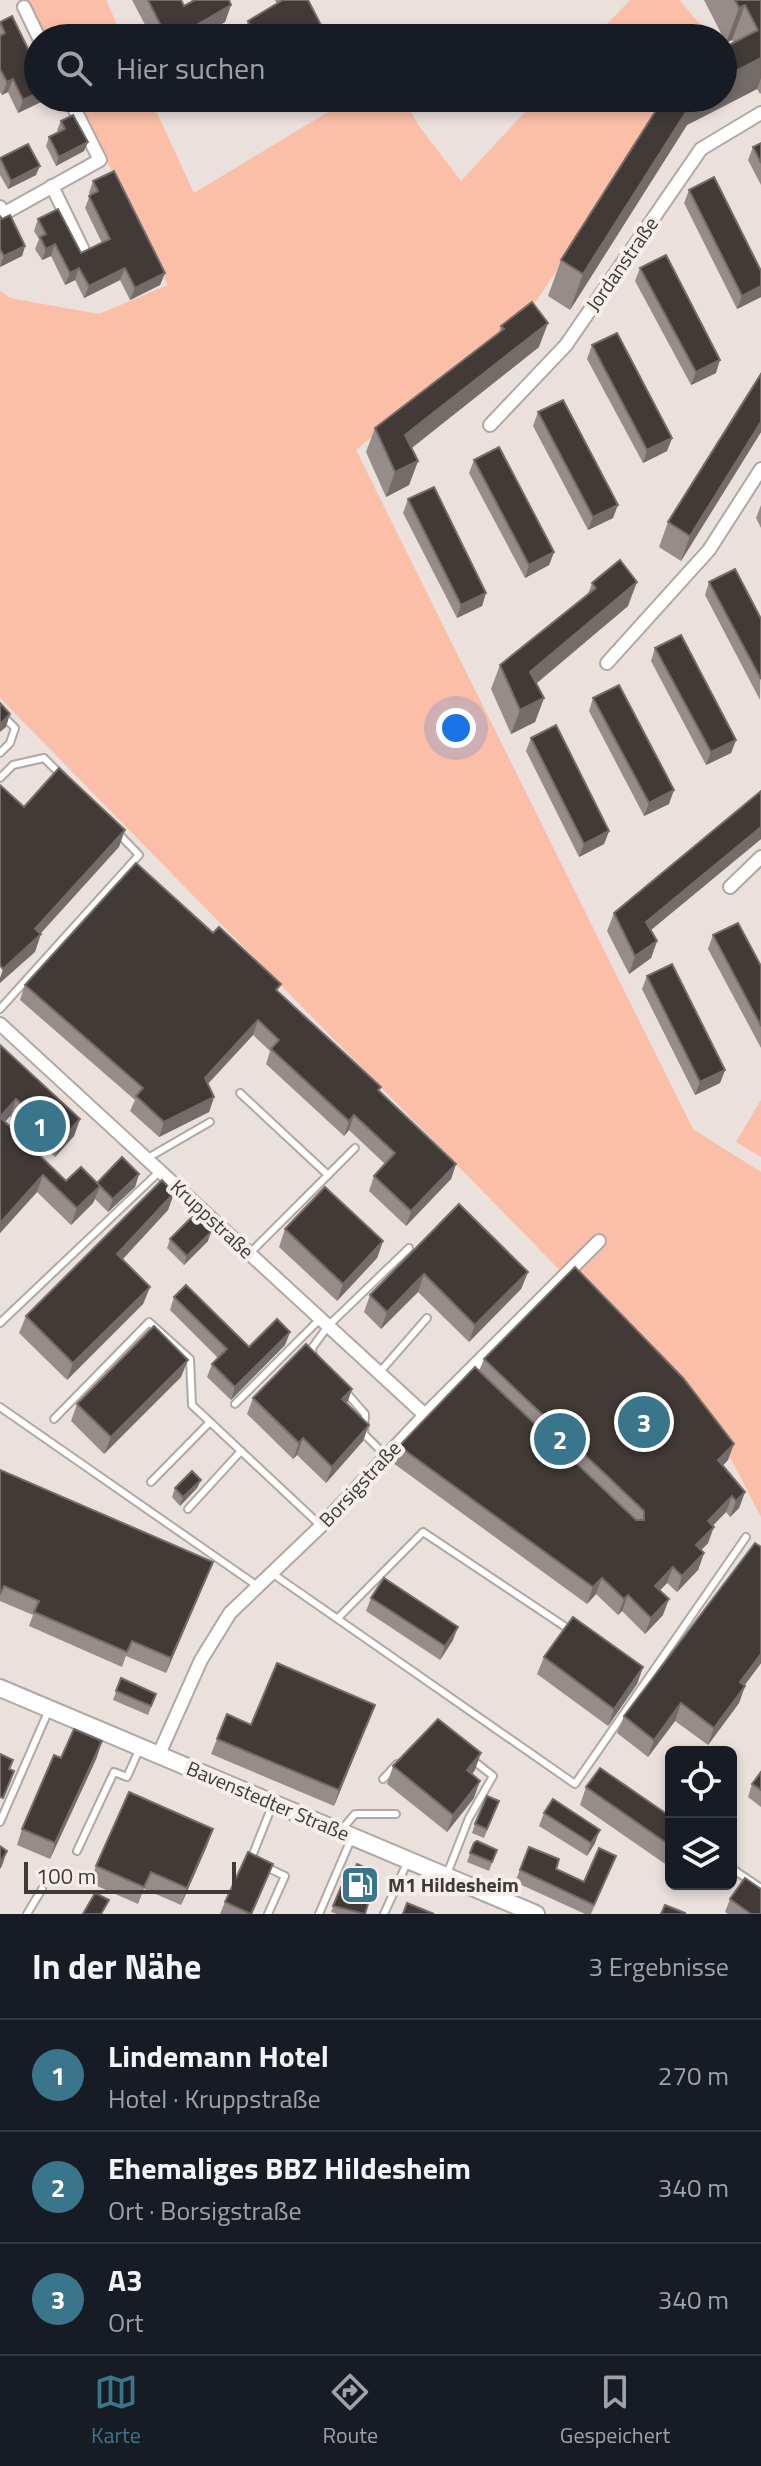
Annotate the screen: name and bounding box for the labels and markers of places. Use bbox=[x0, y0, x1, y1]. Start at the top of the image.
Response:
pin: 1 bbox=[14, 1096, 66, 1156]
pin: 3 bbox=[618, 1392, 670, 1452]
pin: 2 bbox=[534, 1409, 586, 1469]
fuel station icon: M1 Hildesheim bbox=[339, 1864, 381, 1906]
place label: M1 Hildesheim bbox=[388, 1869, 519, 1900]

